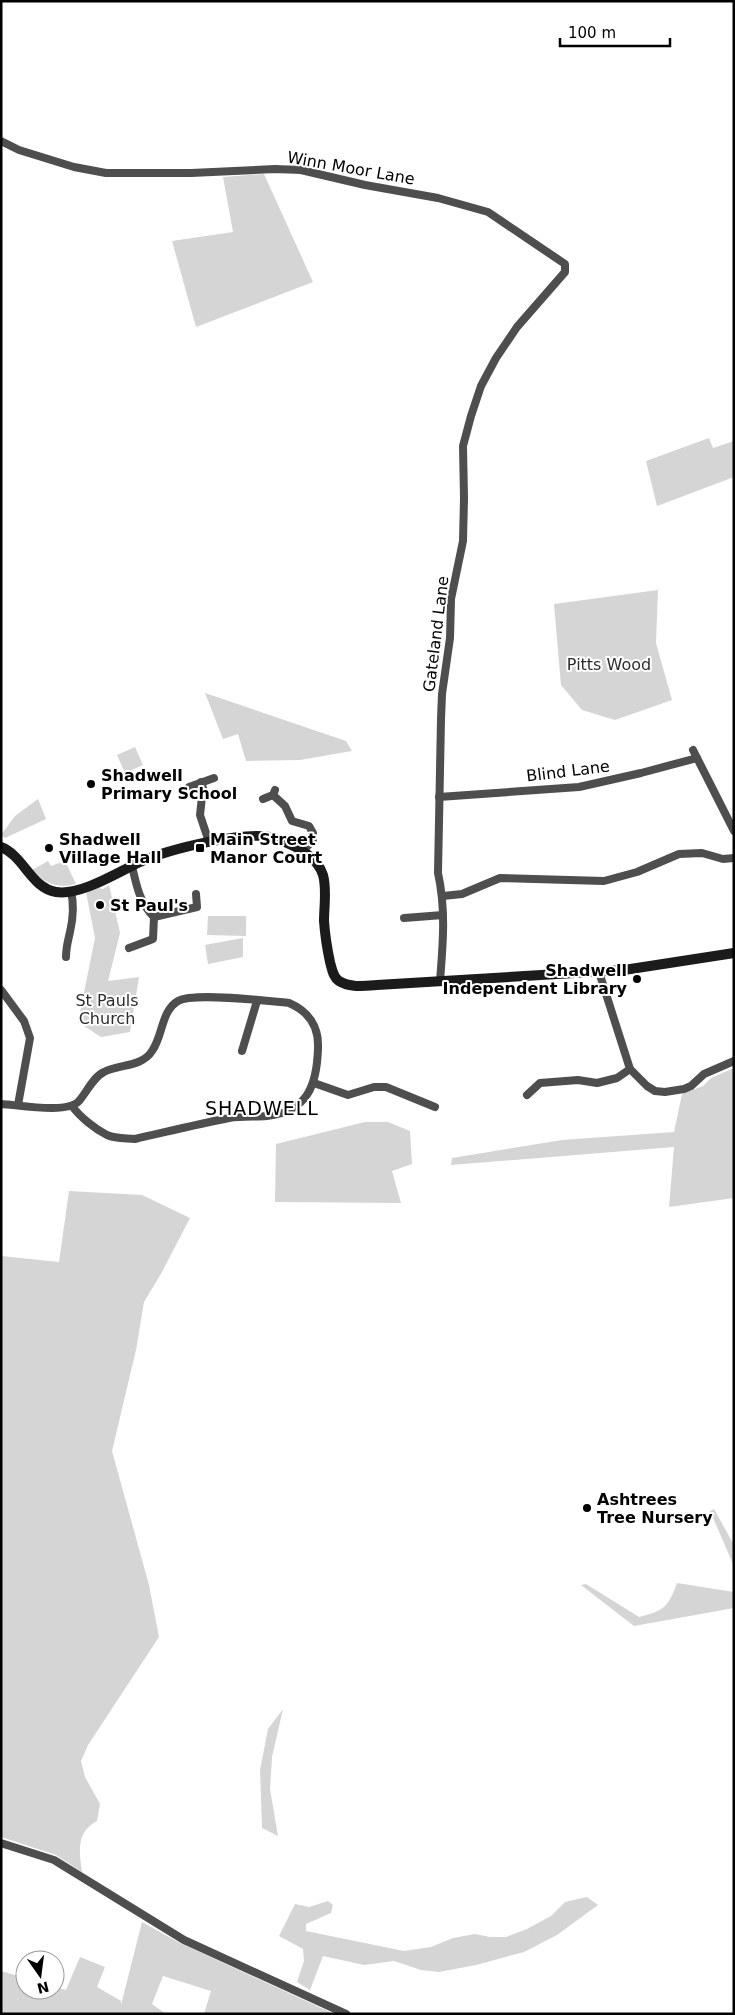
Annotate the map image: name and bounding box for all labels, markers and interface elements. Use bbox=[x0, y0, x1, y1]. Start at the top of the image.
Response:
scale bar bbox=[560, 15, 670, 47]
text: 100 m bbox=[568, 24, 616, 42]
street label: Winn Moor Lane bbox=[286, 147, 416, 189]
street label: Gateland Lane bbox=[419, 575, 453, 693]
park label: Pitts Wood bbox=[567, 655, 651, 674]
street label: Blind Lane bbox=[525, 756, 611, 786]
place label: Shadwell Primary School bbox=[101, 766, 237, 803]
marker: Shadwell Primary School bbox=[85, 778, 97, 790]
place label: Shadwell Village Hall bbox=[59, 830, 161, 867]
place label: Main Street Manor Court bbox=[210, 830, 323, 867]
marker: Shadwell Village Hall bbox=[43, 842, 55, 854]
marker: Main Street Manor Court bbox=[194, 842, 206, 854]
place label: St Paul's bbox=[110, 896, 188, 915]
marker: St Paul's bbox=[94, 899, 106, 911]
place label: Shadwell Independent Library bbox=[443, 961, 628, 998]
marker: Shadwell Independent Library bbox=[631, 973, 643, 985]
park label: St Pauls Church bbox=[75, 991, 139, 1028]
district label: SHADWELL bbox=[205, 1097, 319, 1119]
place label: Ashtrees Tree Nursery bbox=[597, 1490, 713, 1527]
marker: Ashtrees Tree Nursery bbox=[581, 1502, 593, 1514]
north arrow bbox=[15, 1950, 65, 2000]
text: N bbox=[36, 1978, 51, 1997]

